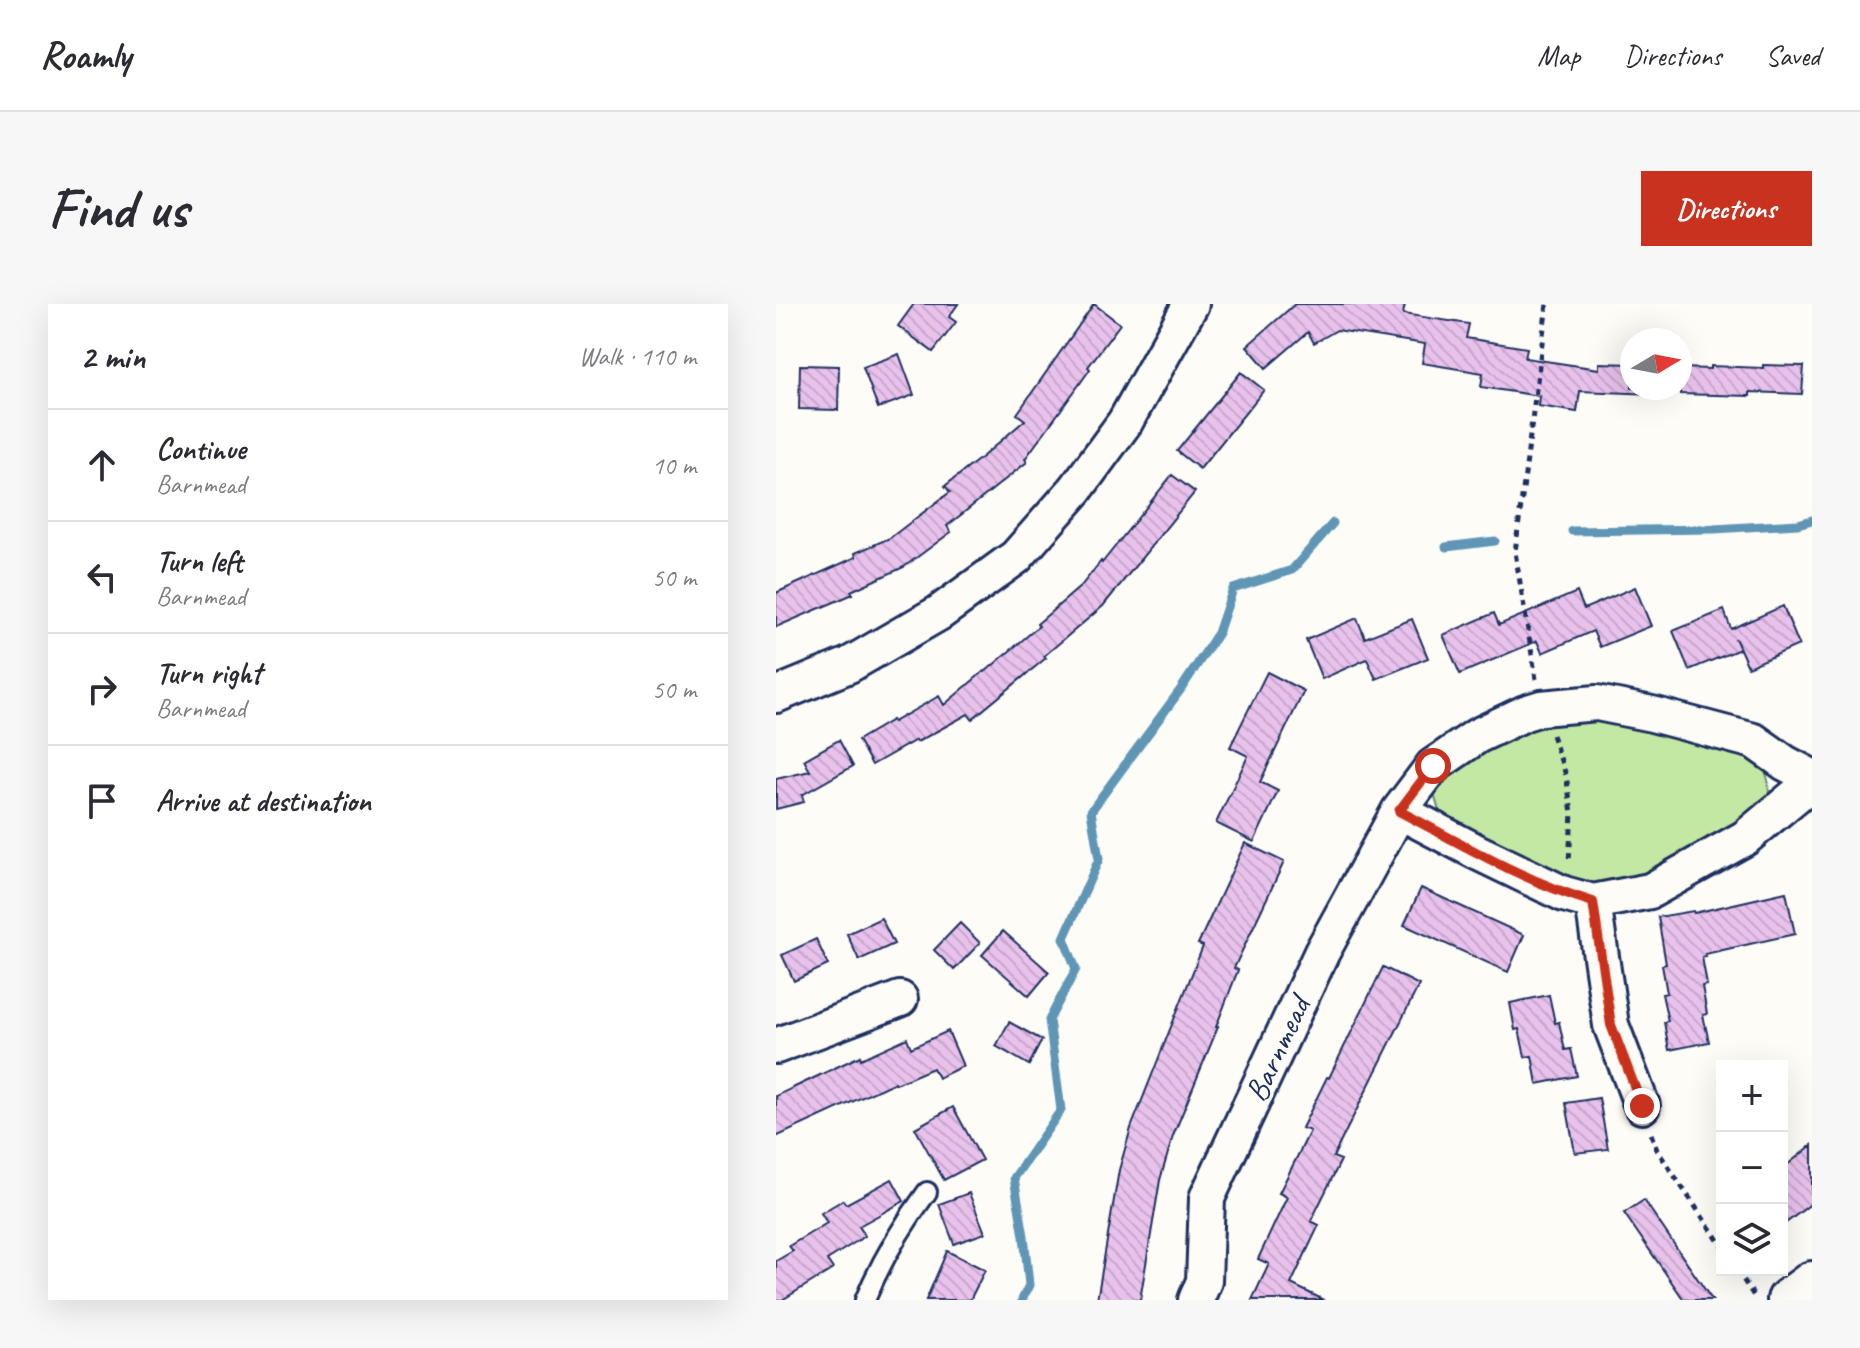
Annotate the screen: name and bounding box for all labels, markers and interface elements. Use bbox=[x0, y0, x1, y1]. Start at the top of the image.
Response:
text: Roamly bbox=[40, 32, 131, 79]
text: Map bbox=[1537, 38, 1580, 73]
text: Directions bbox=[1624, 38, 1722, 73]
text: Saved bbox=[1766, 38, 1820, 73]
button: Directions bbox=[1641, 171, 1812, 246]
text: Find us bbox=[48, 173, 188, 244]
north arrow bbox=[1620, 328, 1692, 400]
text: 2 min bbox=[80, 335, 145, 378]
text: Walk · 110 m bbox=[579, 340, 696, 373]
text: Continue bbox=[156, 430, 246, 468]
icon: ahead bbox=[80, 443, 124, 487]
text: 10 m bbox=[652, 449, 696, 482]
text: Barnmead bbox=[156, 468, 246, 501]
text: Turn left bbox=[156, 542, 243, 580]
icon: left bbox=[80, 555, 124, 599]
text: 50 m bbox=[652, 561, 696, 594]
text: Barnmead bbox=[156, 580, 246, 613]
text: Turn right bbox=[156, 654, 261, 692]
icon: right bbox=[80, 667, 124, 711]
text: 50 m bbox=[652, 673, 696, 706]
text: Barnmead bbox=[156, 692, 246, 725]
route start bbox=[1415, 748, 1451, 784]
icon: arrive bbox=[80, 779, 124, 823]
text: Arrive at destination bbox=[156, 782, 371, 820]
street label: Barnmead bbox=[1236, 986, 1321, 1108]
map controls bbox=[1716, 1060, 1788, 1276]
button: + bbox=[1716, 1060, 1788, 1132]
route end bbox=[1624, 1088, 1660, 1124]
button: − bbox=[1716, 1132, 1788, 1204]
button: layers bbox=[1716, 1204, 1788, 1276]

